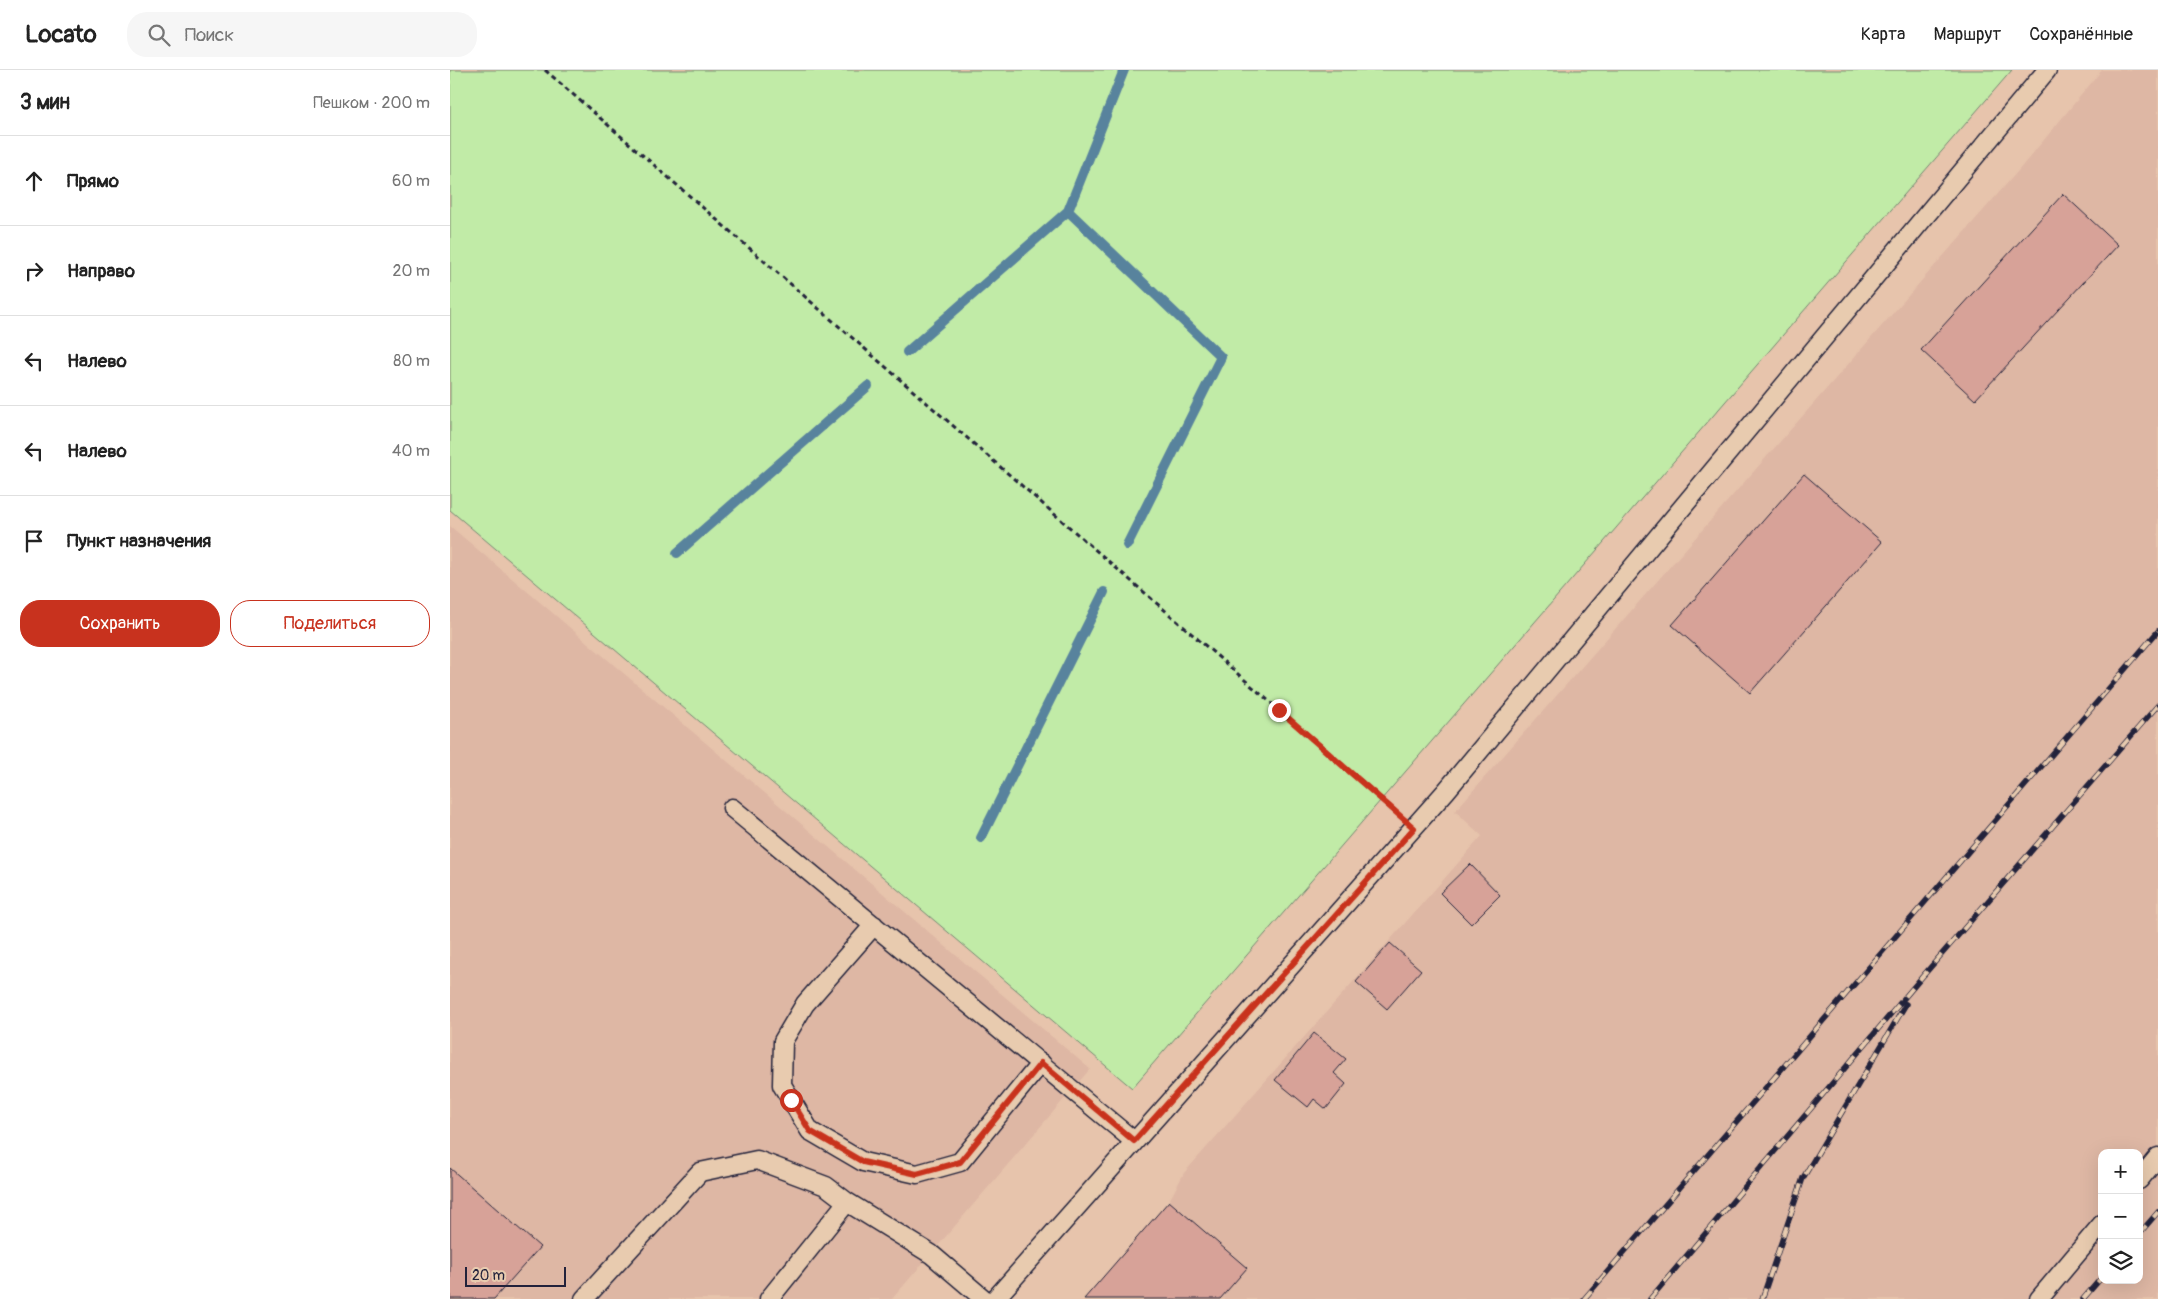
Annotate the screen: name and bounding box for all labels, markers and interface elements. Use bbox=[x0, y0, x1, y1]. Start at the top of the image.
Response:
search box bbox=[127, 12, 477, 57]
text: Locato bbox=[25, 20, 97, 49]
icon: search bbox=[145, 21, 173, 49]
text: Поиск bbox=[185, 23, 234, 47]
text: Карта bbox=[1861, 23, 1905, 46]
text: Маршрут bbox=[1933, 23, 2001, 46]
text: Сохранённые bbox=[2029, 23, 2133, 46]
text: 3 мин bbox=[20, 89, 70, 116]
text: Пешком · 200 m bbox=[313, 93, 430, 113]
icon: ahead bbox=[20, 167, 48, 195]
text: Прямо bbox=[67, 169, 119, 193]
text: 60 m bbox=[392, 171, 430, 191]
icon: right bbox=[20, 257, 48, 285]
text: Направо bbox=[67, 259, 135, 283]
text: 20 m bbox=[392, 261, 430, 281]
icon: left bbox=[20, 347, 48, 375]
text: Налево bbox=[67, 349, 127, 373]
text: 80 m bbox=[393, 351, 430, 371]
icon: left bbox=[20, 437, 48, 465]
text: Налево bbox=[67, 439, 127, 463]
text: 40 m bbox=[392, 441, 430, 461]
icon: arrive bbox=[20, 527, 48, 555]
text: Пункт назначения bbox=[67, 529, 211, 553]
button: Сохранить bbox=[20, 600, 220, 647]
button: Поделиться bbox=[230, 600, 430, 647]
route end bbox=[1268, 699, 1291, 722]
route start bbox=[780, 1089, 803, 1112]
map controls bbox=[2098, 1149, 2143, 1284]
button: + bbox=[2098, 1149, 2143, 1194]
button: − bbox=[2098, 1194, 2143, 1239]
button: layers bbox=[2098, 1239, 2143, 1284]
scale bar bbox=[465, 1264, 566, 1287]
text: 20 m bbox=[472, 1267, 505, 1284]

